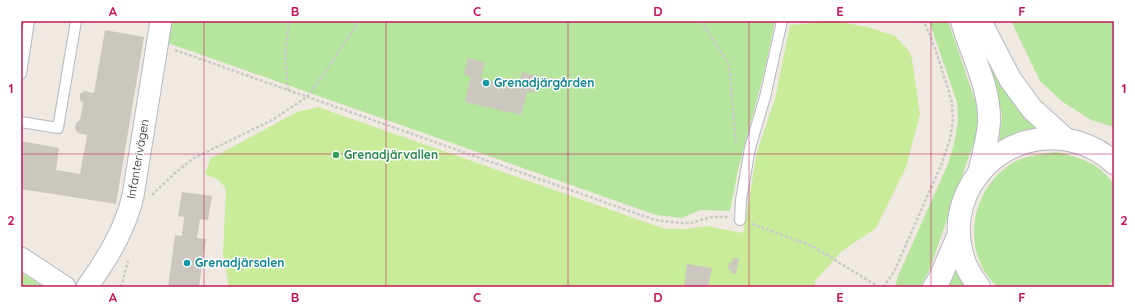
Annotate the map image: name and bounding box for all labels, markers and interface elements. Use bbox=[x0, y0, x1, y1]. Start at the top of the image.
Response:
text: A bbox=[109, 3, 118, 19]
text: B bbox=[291, 3, 299, 19]
text: C bbox=[473, 3, 481, 19]
text: D bbox=[653, 3, 663, 19]
text: E bbox=[836, 3, 844, 19]
text: F bbox=[1018, 3, 1026, 19]
place label: Grenadjärgården bbox=[494, 75, 594, 90]
marker: Grenadjärgården bbox=[481, 78, 491, 88]
text: 1 bbox=[8, 80, 14, 96]
text: 1 bbox=[1121, 80, 1127, 96]
street label: Infanterivägen bbox=[123, 118, 152, 200]
place label: Grenadjärvallen bbox=[344, 147, 438, 162]
marker: Grenadjärvallen bbox=[331, 150, 341, 160]
text: 2 bbox=[7, 212, 15, 228]
text: 2 bbox=[1120, 212, 1128, 228]
place label: Grenadjärsalen bbox=[195, 255, 284, 270]
marker: Grenadjärsalen bbox=[182, 258, 192, 268]
text: A bbox=[109, 289, 118, 305]
text: B bbox=[291, 289, 299, 305]
text: C bbox=[473, 289, 481, 305]
text: D bbox=[653, 289, 663, 305]
text: E bbox=[836, 289, 844, 305]
text: F bbox=[1018, 289, 1026, 305]

